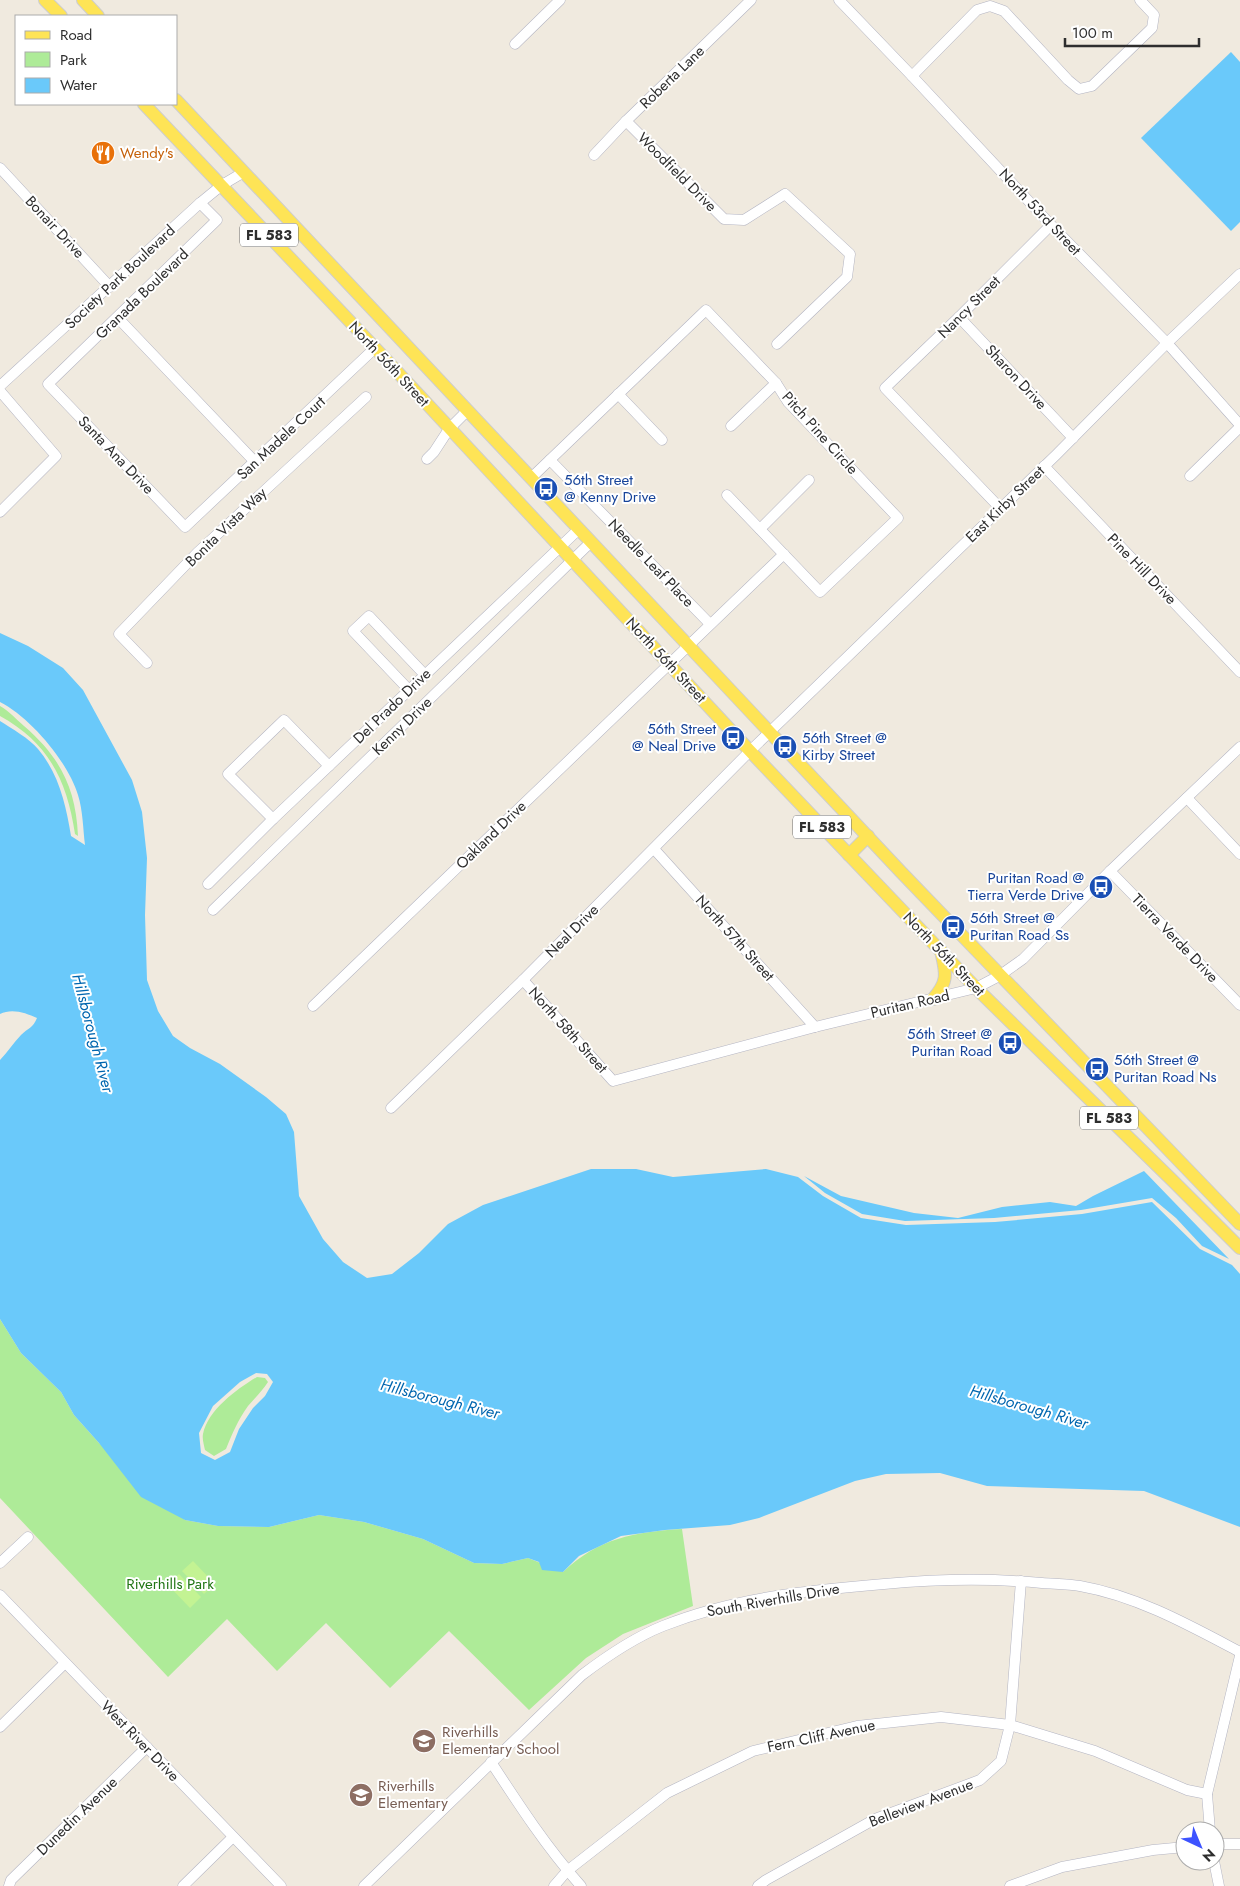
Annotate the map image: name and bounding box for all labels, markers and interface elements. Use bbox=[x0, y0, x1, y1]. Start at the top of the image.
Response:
legend bbox=[15, 15, 178, 105]
scale bar bbox=[1065, 15, 1199, 47]
text: 100 m bbox=[1072, 22, 1113, 44]
text: Road bbox=[60, 24, 92, 46]
street label: Roberta Lane bbox=[635, 40, 710, 114]
text: Park bbox=[60, 49, 87, 71]
text: Water bbox=[60, 74, 98, 96]
street label: Woodfield Drive bbox=[632, 127, 722, 217]
restaurant icon: Wendy's bbox=[90, 140, 116, 166]
place label: Wendy's bbox=[120, 142, 173, 164]
street label: North 53rd Street bbox=[994, 164, 1086, 261]
street label: Bonair Drive bbox=[20, 191, 90, 263]
street label: Society Park Boulevard bbox=[60, 220, 180, 334]
road number: FL 583 bbox=[240, 224, 298, 246]
street label: Granada Boulevard bbox=[90, 244, 194, 344]
street label: Nancy Street bbox=[933, 270, 1006, 343]
street label: North 56th Street bbox=[344, 316, 435, 412]
street label: Sharon Drive bbox=[980, 339, 1052, 415]
street label: Pitch Pine Circle bbox=[777, 387, 863, 480]
street label: San Madele Court bbox=[232, 391, 331, 485]
street label: Santa Ana Drive bbox=[73, 411, 159, 499]
street label: East Kirby Street bbox=[961, 460, 1050, 547]
place label: 56th Street @ Kenny Drive bbox=[564, 469, 656, 508]
bus stop icon: 56th Street @ Kenny Drive bbox=[533, 476, 559, 502]
street label: Bonita Vista Way bbox=[180, 482, 272, 572]
street label: Needle Leaf Place bbox=[603, 514, 699, 612]
street label: Pine Hill Drive bbox=[1102, 528, 1182, 610]
street label: North 56th Street bbox=[621, 612, 712, 708]
street label: Del Prado Drive bbox=[348, 663, 436, 749]
street label: Kenny Drive bbox=[367, 692, 437, 760]
place label: 56th Street @ Neal Drive bbox=[632, 718, 716, 757]
bus stop icon: 56th Street @ Neal Drive bbox=[720, 725, 746, 751]
place label: 56th Street @ Kirby Street bbox=[802, 727, 887, 766]
bus stop icon: 56th Street @ Kirby Street bbox=[772, 734, 798, 760]
street label: Oakland Drive bbox=[451, 795, 531, 874]
road number: FL 583 bbox=[793, 816, 851, 839]
place label: Puritan Road @ Tierra Verde Drive bbox=[968, 867, 1084, 906]
bus stop icon: Puritan Road @ Tierra Verde Drive bbox=[1088, 874, 1114, 900]
street label: Tierra Verde Drive bbox=[1127, 889, 1223, 988]
street label: North 57th Street bbox=[690, 890, 780, 986]
street label: Neal Drive bbox=[540, 899, 604, 963]
street label: North 56th Street bbox=[898, 907, 990, 1001]
place label: 56th Street @ Puritan Road Ss bbox=[970, 907, 1069, 946]
bus stop icon: 56th Street @ Puritan Road Ss bbox=[940, 914, 966, 940]
water label: Hillsborough River bbox=[66, 971, 120, 1097]
street label: North 58th Street bbox=[523, 982, 613, 1078]
street label: Puritan Road bbox=[868, 984, 952, 1024]
place label: 56th Street @ Puritan Road bbox=[907, 1023, 992, 1062]
bus stop icon: 56th Street @ Puritan Road bbox=[997, 1030, 1023, 1056]
place label: 56th Street @ Puritan Road Ns bbox=[1114, 1049, 1217, 1088]
bus stop icon: 56th Street @ Puritan Road Ns bbox=[1084, 1056, 1110, 1082]
road number: FL 583 bbox=[1080, 1106, 1138, 1130]
water label: Hillsborough River bbox=[378, 1373, 504, 1425]
water label: Hillsborough River bbox=[967, 1379, 1092, 1435]
park label: Riverhills Park bbox=[126, 1573, 214, 1595]
street label: South Riverhills Drive bbox=[705, 1577, 841, 1622]
street label: West River Drive bbox=[96, 1696, 185, 1787]
street label: Fern Cliff Avenue bbox=[765, 1714, 877, 1758]
place label: Riverhills Elementary School bbox=[442, 1721, 559, 1760]
school or university icon: Riverhills Elementary School bbox=[411, 1728, 437, 1754]
street label: Dunedin Avenue bbox=[32, 1771, 123, 1860]
street label: Belleview Avenue bbox=[866, 1773, 977, 1833]
place label: Riverhills Elementary bbox=[378, 1775, 448, 1814]
school or university icon: Riverhills Elementary bbox=[348, 1782, 374, 1808]
north arrow bbox=[1175, 1821, 1225, 1871]
text: N bbox=[1198, 1844, 1220, 1866]

